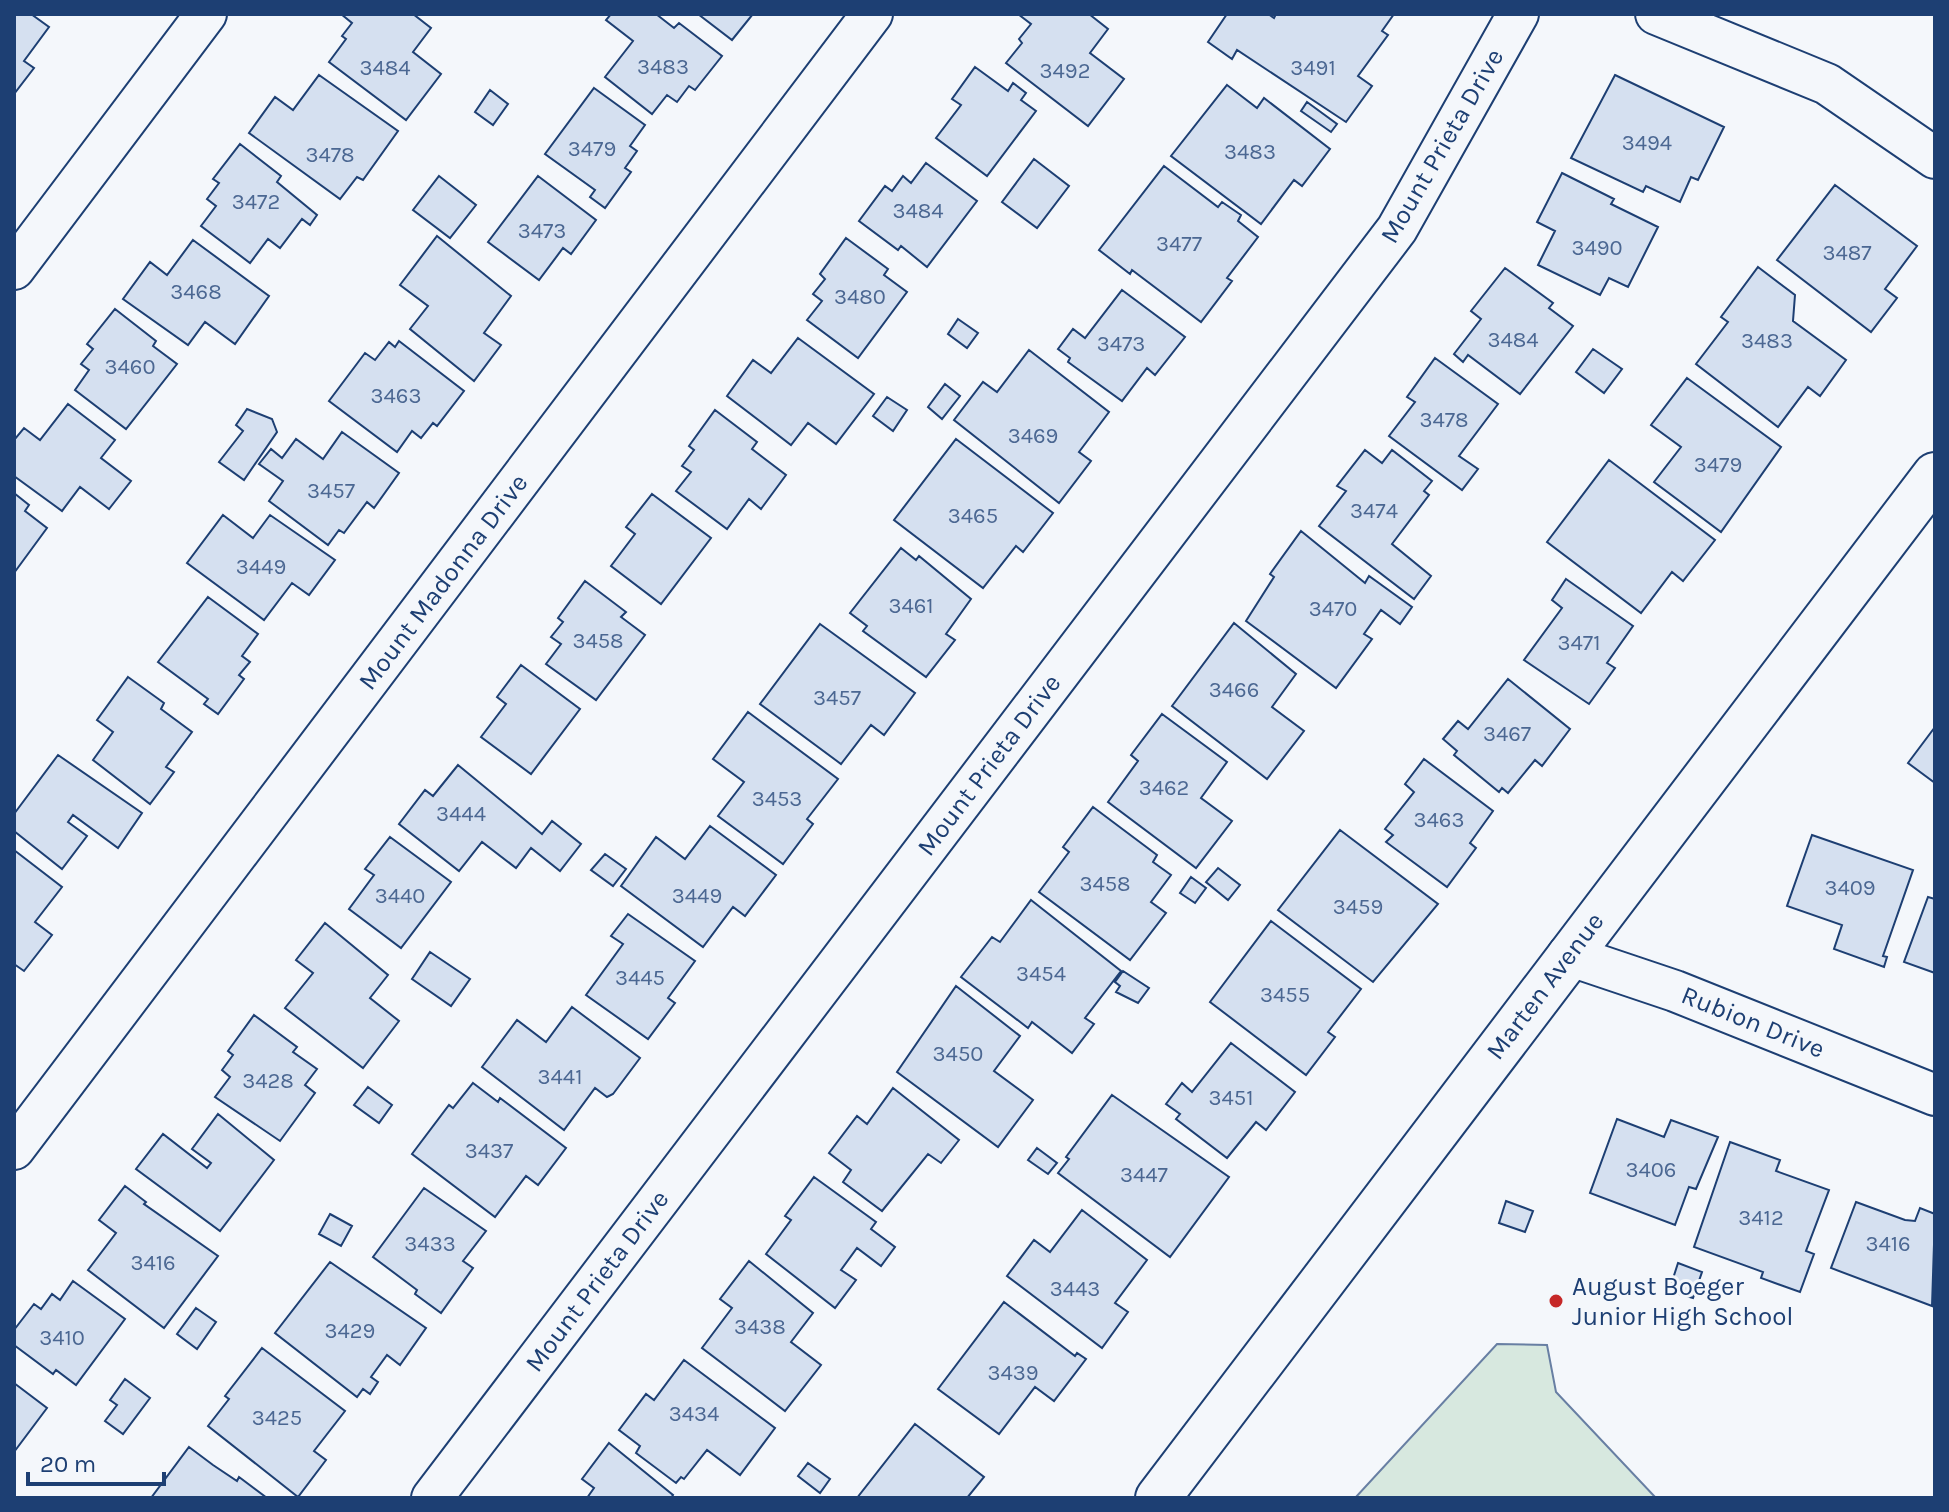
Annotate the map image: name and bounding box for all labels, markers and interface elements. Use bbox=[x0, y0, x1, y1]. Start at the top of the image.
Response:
street label: Mount Prieta Drive bbox=[1374, 43, 1510, 249]
house number: 3483 bbox=[637, 54, 689, 80]
house number: 3484 bbox=[359, 55, 411, 81]
house number: 3491 bbox=[1290, 55, 1336, 81]
house number: 3492 bbox=[1040, 58, 1090, 84]
house number: 3494 bbox=[1622, 130, 1672, 156]
house number: 3479 bbox=[568, 136, 616, 162]
house number: 3483 bbox=[1224, 139, 1276, 165]
house number: 3478 bbox=[305, 142, 355, 168]
house number: 3472 bbox=[232, 189, 280, 215]
house number: 3484 bbox=[892, 198, 944, 224]
house number: 3473 bbox=[518, 218, 566, 244]
house number: 3477 bbox=[1156, 231, 1202, 257]
house number: 3490 bbox=[1571, 235, 1623, 261]
house number: 3487 bbox=[1822, 240, 1872, 266]
house number: 3468 bbox=[170, 279, 222, 305]
house number: 3480 bbox=[834, 284, 886, 310]
house number: 3484 bbox=[1487, 327, 1539, 353]
house number: 3483 bbox=[1741, 328, 1793, 354]
house number: 3473 bbox=[1097, 331, 1145, 357]
house number: 3460 bbox=[105, 354, 155, 380]
house number: 3463 bbox=[371, 383, 421, 409]
house number: 3478 bbox=[1419, 407, 1469, 433]
house number: 3469 bbox=[1008, 423, 1058, 449]
house number: 3479 bbox=[1694, 452, 1742, 478]
street label: Mount Madonna Drive bbox=[352, 468, 534, 696]
house number: 3457 bbox=[307, 478, 355, 504]
house number: 3474 bbox=[1350, 498, 1398, 524]
house number: 3465 bbox=[948, 503, 998, 529]
house number: 3449 bbox=[236, 554, 286, 580]
house number: 3461 bbox=[888, 593, 934, 619]
house number: 3470 bbox=[1309, 596, 1357, 622]
house number: 3458 bbox=[572, 628, 624, 654]
house number: 3471 bbox=[1558, 630, 1600, 656]
street label: Mount Prieta Drive bbox=[911, 668, 1067, 862]
house number: 3466 bbox=[1209, 677, 1259, 703]
house number: 3457 bbox=[813, 685, 861, 711]
house number: 3467 bbox=[1483, 721, 1531, 747]
house number: 3462 bbox=[1139, 775, 1189, 801]
house number: 3453 bbox=[752, 786, 802, 812]
house number: 3444 bbox=[436, 801, 486, 827]
house number: 3463 bbox=[1414, 807, 1464, 833]
house number: 3458 bbox=[1079, 871, 1131, 897]
house number: 3409 bbox=[1824, 875, 1876, 901]
house number: 3440 bbox=[375, 883, 425, 909]
house number: 3449 bbox=[672, 883, 722, 909]
house number: 3459 bbox=[1333, 894, 1383, 920]
street label: Marten Avenue bbox=[1480, 906, 1610, 1066]
house number: 3454 bbox=[1016, 961, 1066, 987]
house number: 3445 bbox=[615, 965, 665, 991]
street label: Rubion Drive bbox=[1677, 979, 1829, 1065]
house number: 3455 bbox=[1260, 982, 1310, 1008]
house number: 3450 bbox=[933, 1041, 983, 1067]
house number: 3441 bbox=[538, 1064, 582, 1090]
house number: 3428 bbox=[242, 1068, 294, 1094]
house number: 3451 bbox=[1209, 1085, 1253, 1111]
house number: 3437 bbox=[465, 1138, 513, 1164]
house number: 3406 bbox=[1626, 1157, 1676, 1183]
house number: 3447 bbox=[1120, 1162, 1168, 1188]
street label: Mount Prieta Drive bbox=[519, 1184, 675, 1378]
house number: 3412 bbox=[1738, 1205, 1784, 1231]
house number: 3433 bbox=[404, 1231, 456, 1257]
house number: 3416 bbox=[1865, 1231, 1911, 1257]
house number: 3416 bbox=[130, 1250, 176, 1276]
place label: August Boeger Junior High School bbox=[1572, 1271, 1794, 1332]
house number: 3443 bbox=[1050, 1276, 1100, 1302]
marker: August Boeger Junior High School bbox=[1547, 1292, 1565, 1310]
house number: 3438 bbox=[734, 1314, 786, 1340]
house number: 3429 bbox=[325, 1318, 375, 1344]
house number: 3410 bbox=[39, 1325, 85, 1351]
house number: 3439 bbox=[987, 1360, 1039, 1386]
house number: 3434 bbox=[669, 1401, 719, 1427]
house number: 3425 bbox=[252, 1405, 302, 1431]
scale bar bbox=[28, 1436, 164, 1486]
text: 20 m bbox=[40, 1450, 96, 1478]

